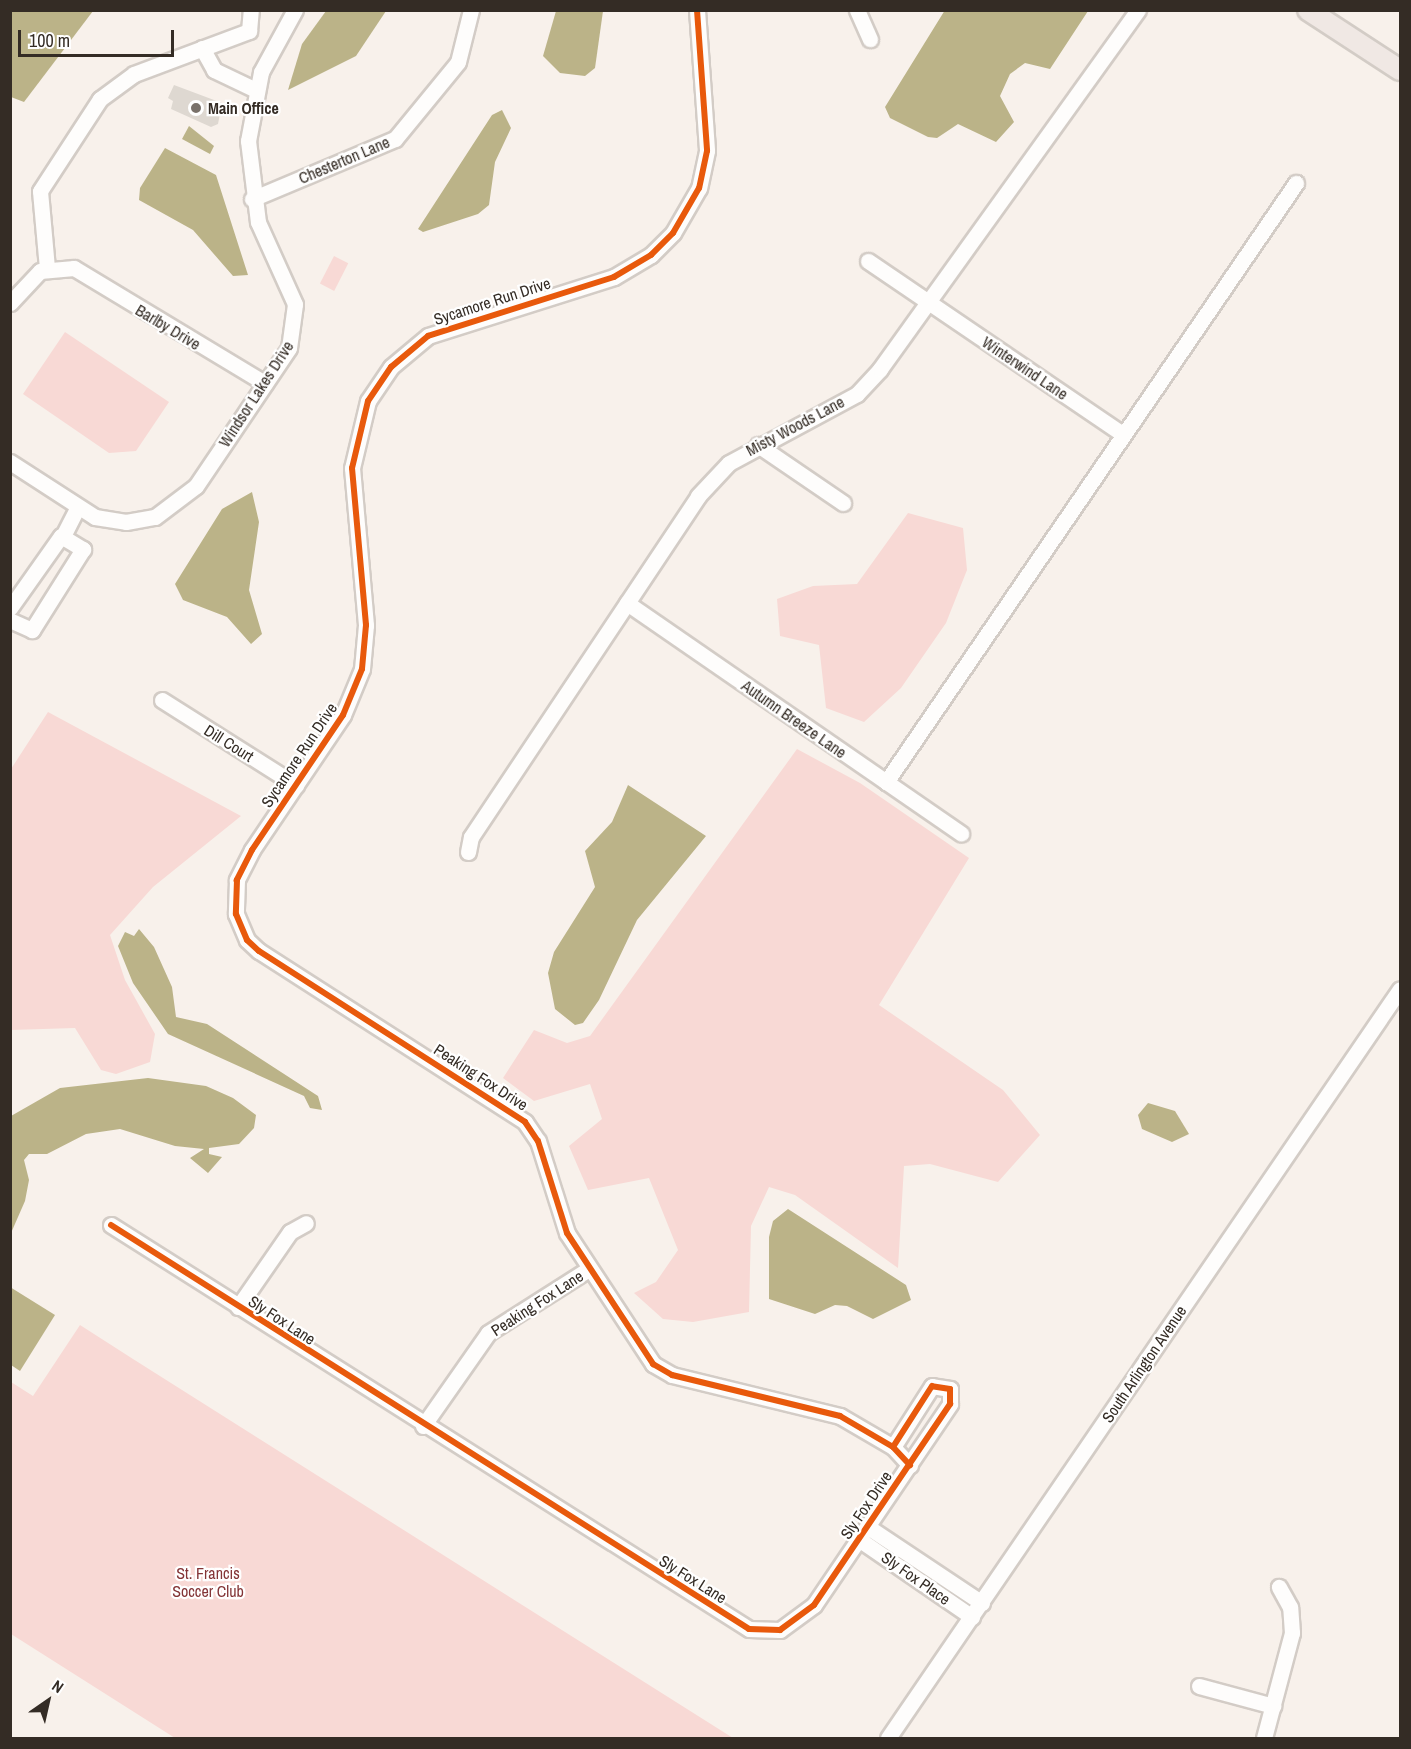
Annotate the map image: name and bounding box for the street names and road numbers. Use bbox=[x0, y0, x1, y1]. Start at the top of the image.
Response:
street label: Chesterton Lane bbox=[296, 132, 392, 188]
street label: Sycamore Run Drive bbox=[431, 273, 553, 329]
street label: Barlby Drive bbox=[132, 300, 204, 354]
street label: Winterwind Lane bbox=[979, 332, 1071, 404]
street label: Windsor Lakes Drive bbox=[215, 337, 297, 451]
street label: Misty Woods Lane bbox=[743, 392, 847, 460]
street label: Autumn Breeze Lane bbox=[738, 676, 850, 762]
street label: Sycamore Run Drive bbox=[257, 699, 341, 811]
street label: Dill Court bbox=[201, 720, 257, 766]
street label: Peaking Fox Drive bbox=[430, 1040, 532, 1114]
street label: Peaking Fox Lane bbox=[487, 1266, 587, 1340]
street label: Sly Fox Lane bbox=[245, 1291, 319, 1349]
street label: South Arlington Avenue bbox=[1097, 1301, 1191, 1427]
street label: Sly Fox Drive bbox=[836, 1467, 896, 1543]
street label: Sly Fox Place bbox=[878, 1547, 954, 1609]
street label: Sly Fox Lane bbox=[656, 1551, 730, 1607]

